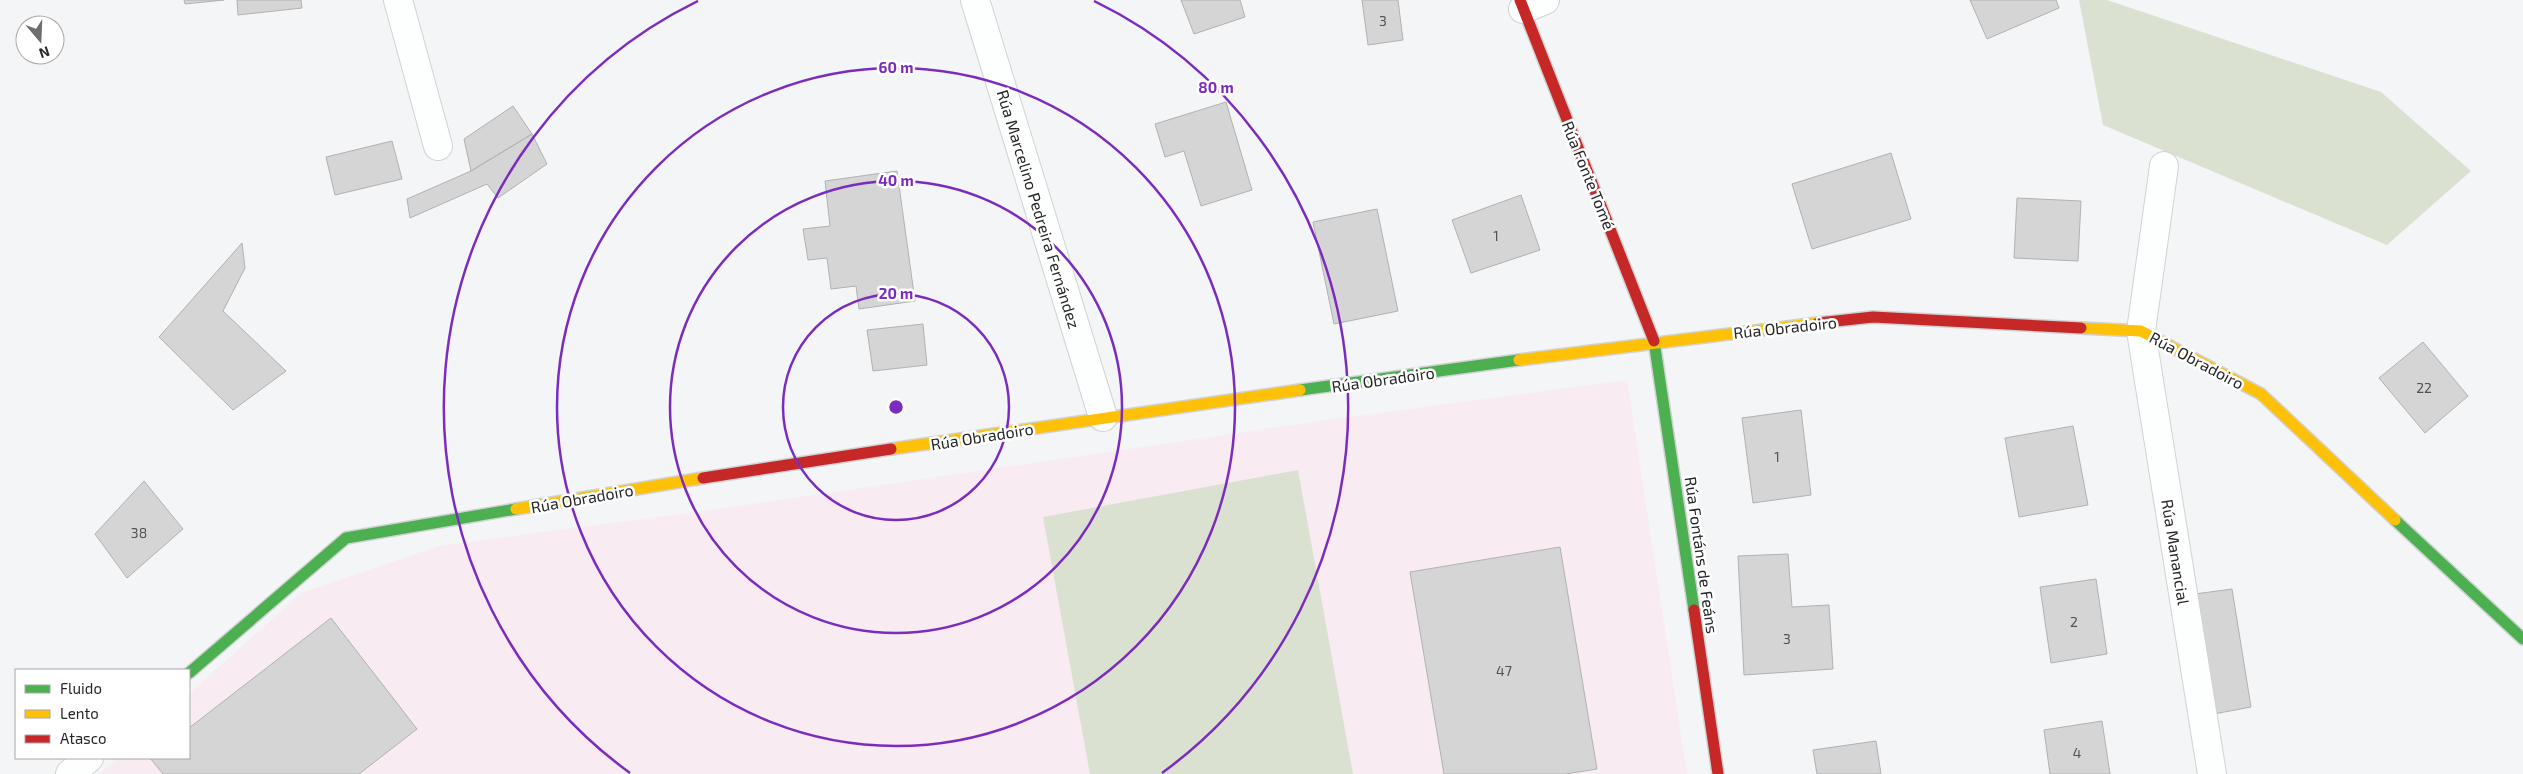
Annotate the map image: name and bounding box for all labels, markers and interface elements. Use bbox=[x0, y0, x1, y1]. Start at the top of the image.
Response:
house number: 3 bbox=[1379, 12, 1387, 29]
north arrow bbox=[15, 15, 65, 65]
text: N bbox=[37, 43, 52, 62]
text: 60 m bbox=[879, 58, 913, 76]
text: 80 m bbox=[1198, 78, 1234, 96]
street label: Rúa Marcelino Pedreira Fernández bbox=[994, 87, 1084, 331]
street label: Rúa Fonte Tomé bbox=[1559, 118, 1619, 232]
text: 40 m bbox=[878, 171, 914, 189]
house number: 1 bbox=[1493, 227, 1499, 244]
text: 20 m bbox=[879, 284, 913, 302]
street label: Rúa Obradoiro bbox=[1732, 312, 1838, 342]
street label: Rúa Obradoiro bbox=[2147, 327, 2247, 393]
street label: Rúa Obradoiro bbox=[1330, 362, 1436, 396]
house number: 22 bbox=[2416, 379, 2432, 396]
centre of rings bbox=[887, 398, 905, 416]
street label: Rúa Obradoiro bbox=[929, 418, 1035, 454]
house number: 1 bbox=[1774, 448, 1780, 465]
street label: Rúa Fontáns de Feáns bbox=[1682, 475, 1722, 635]
street label: Rúa Obradoiro bbox=[529, 480, 635, 516]
street label: Rúa Manancial bbox=[2158, 498, 2194, 607]
house number: 38 bbox=[131, 524, 147, 541]
house number: 2 bbox=[2070, 613, 2078, 630]
house number: 3 bbox=[1783, 630, 1791, 647]
house number: 47 bbox=[1496, 662, 1512, 679]
legend bbox=[15, 669, 190, 759]
text: Fluido bbox=[60, 679, 102, 697]
text: Lento bbox=[60, 704, 99, 722]
text: Atasco bbox=[60, 729, 106, 747]
house number: 4 bbox=[2073, 744, 2081, 761]

